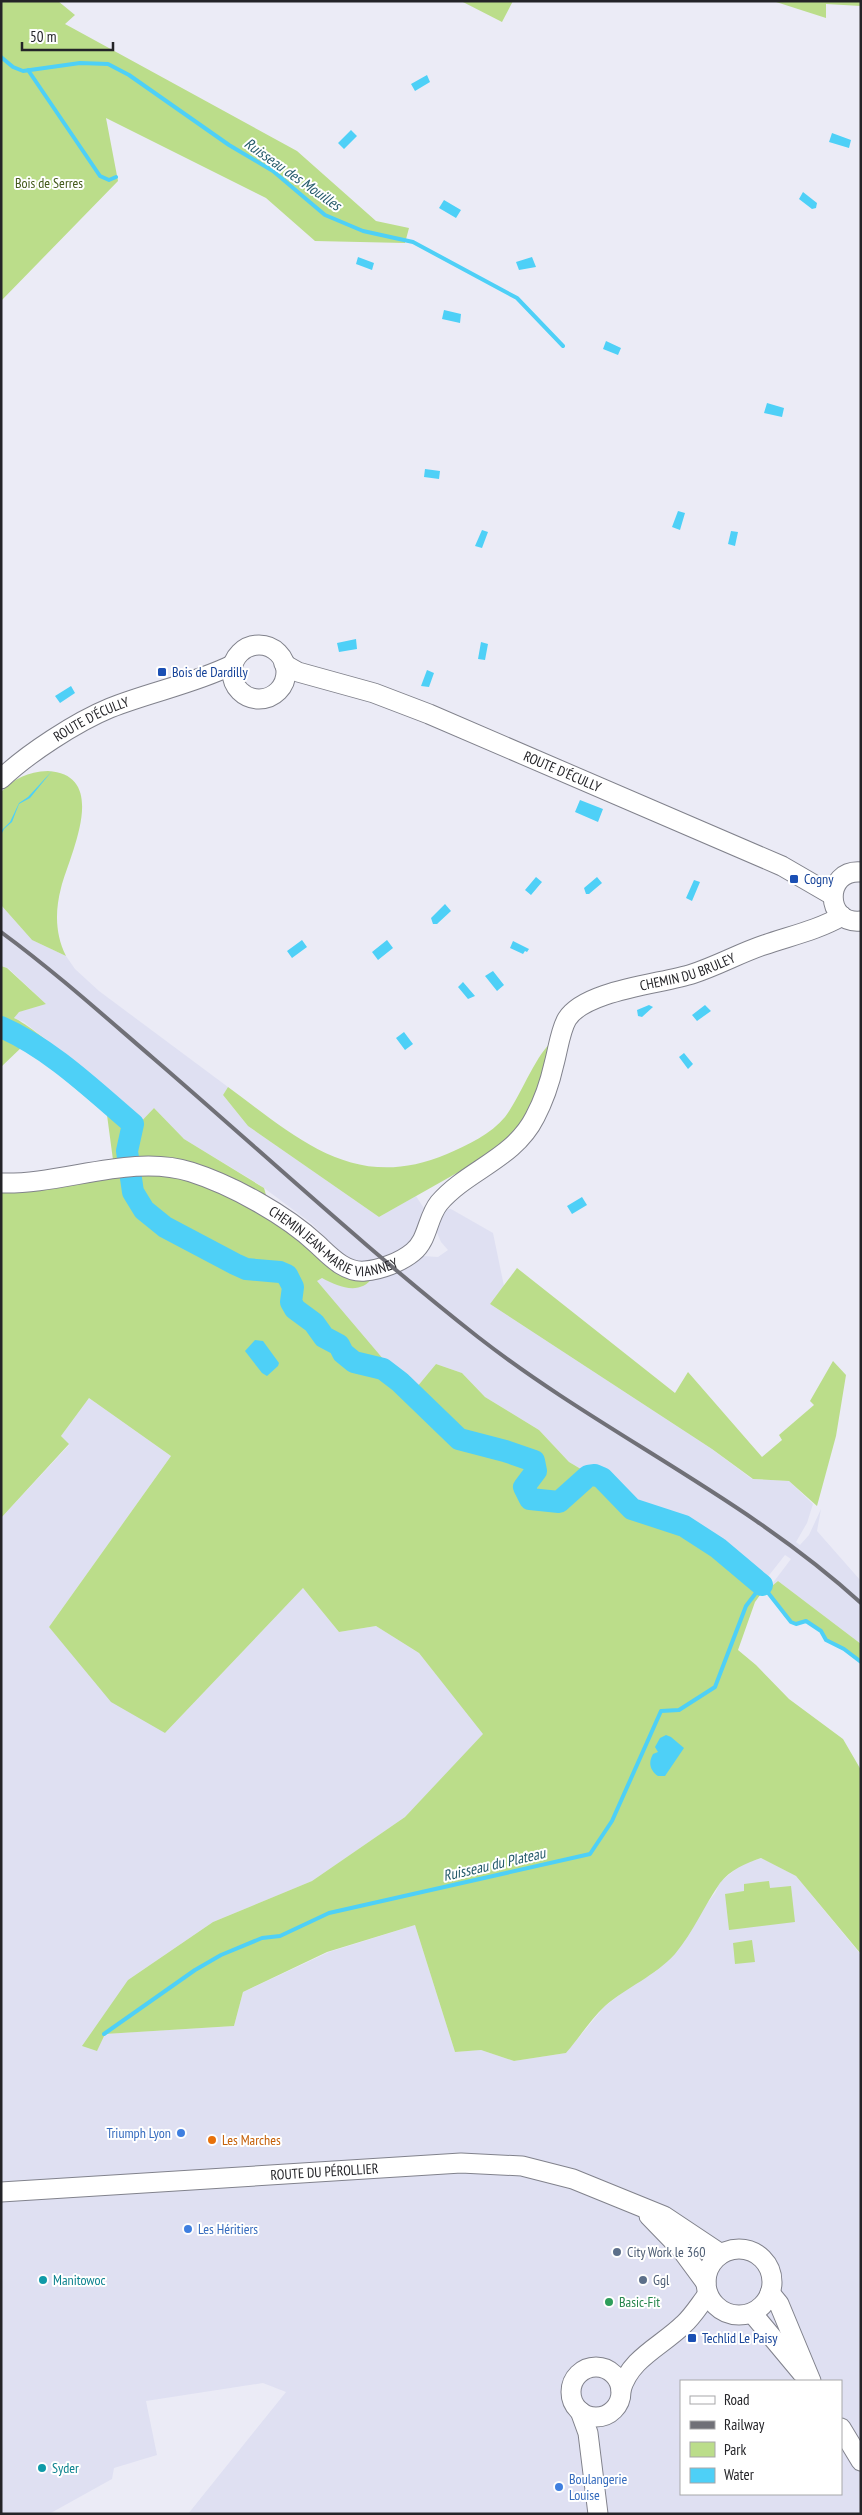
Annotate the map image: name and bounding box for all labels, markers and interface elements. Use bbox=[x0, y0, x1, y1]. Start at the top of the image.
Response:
scale bar bbox=[22, 20, 114, 52]
text: 50 m bbox=[30, 27, 56, 46]
water label: Ruisseau des Mouilles bbox=[241, 134, 347, 216]
park label: Bois de Serres bbox=[15, 174, 83, 192]
place label: Bois de Dardilly bbox=[172, 663, 249, 681]
marker: Bois de Dardilly bbox=[156, 666, 168, 678]
street label: ROUTE D'ÉCULLY bbox=[50, 692, 132, 745]
street label: ROUTE D'ÉCULLY bbox=[521, 747, 604, 796]
place label: Cogny bbox=[804, 870, 834, 888]
marker: Cogny bbox=[788, 873, 800, 885]
street label: CHEMIN DU BRULEY bbox=[638, 948, 739, 995]
street label: CHEMIN JEAN-MARIE VIANNEY bbox=[266, 1202, 401, 1280]
water label: Ruisseau du Plateau bbox=[441, 1843, 548, 1885]
place label: Triumph Lyon bbox=[106, 2124, 171, 2142]
marker: Triumph Lyon bbox=[175, 2127, 187, 2139]
place label: Les Marches bbox=[222, 2131, 281, 2149]
marker: Les Marches bbox=[206, 2134, 218, 2146]
street label: ROUTE DU PÉROLLIER bbox=[270, 2159, 379, 2184]
place label: Les Héritiers bbox=[198, 2220, 258, 2238]
marker: Les Héritiers bbox=[182, 2223, 194, 2235]
place label: City Work le 360 bbox=[627, 2243, 706, 2261]
marker: City Work le 360 bbox=[611, 2246, 623, 2258]
place label: Manitowoc bbox=[53, 2271, 106, 2289]
place label: Ggl bbox=[653, 2271, 670, 2289]
marker: Manitowoc bbox=[37, 2274, 49, 2286]
marker: Ggl bbox=[637, 2274, 649, 2286]
place label: Basic-Fit bbox=[619, 2293, 660, 2311]
marker: Basic-Fit bbox=[603, 2296, 615, 2308]
place label: Techlid Le Paisy bbox=[702, 2329, 778, 2347]
marker: Techlid Le Paisy bbox=[686, 2332, 698, 2344]
legend bbox=[680, 2380, 842, 2495]
text: Road bbox=[724, 2390, 750, 2409]
text: Railway bbox=[724, 2415, 765, 2434]
text: Park bbox=[724, 2440, 746, 2459]
place label: Syder bbox=[52, 2459, 79, 2477]
marker: Syder bbox=[36, 2462, 48, 2474]
text: Water bbox=[724, 2465, 755, 2484]
place label: Boulangerie Louise bbox=[569, 2470, 627, 2504]
marker: Boulangerie Louise bbox=[553, 2481, 565, 2493]

